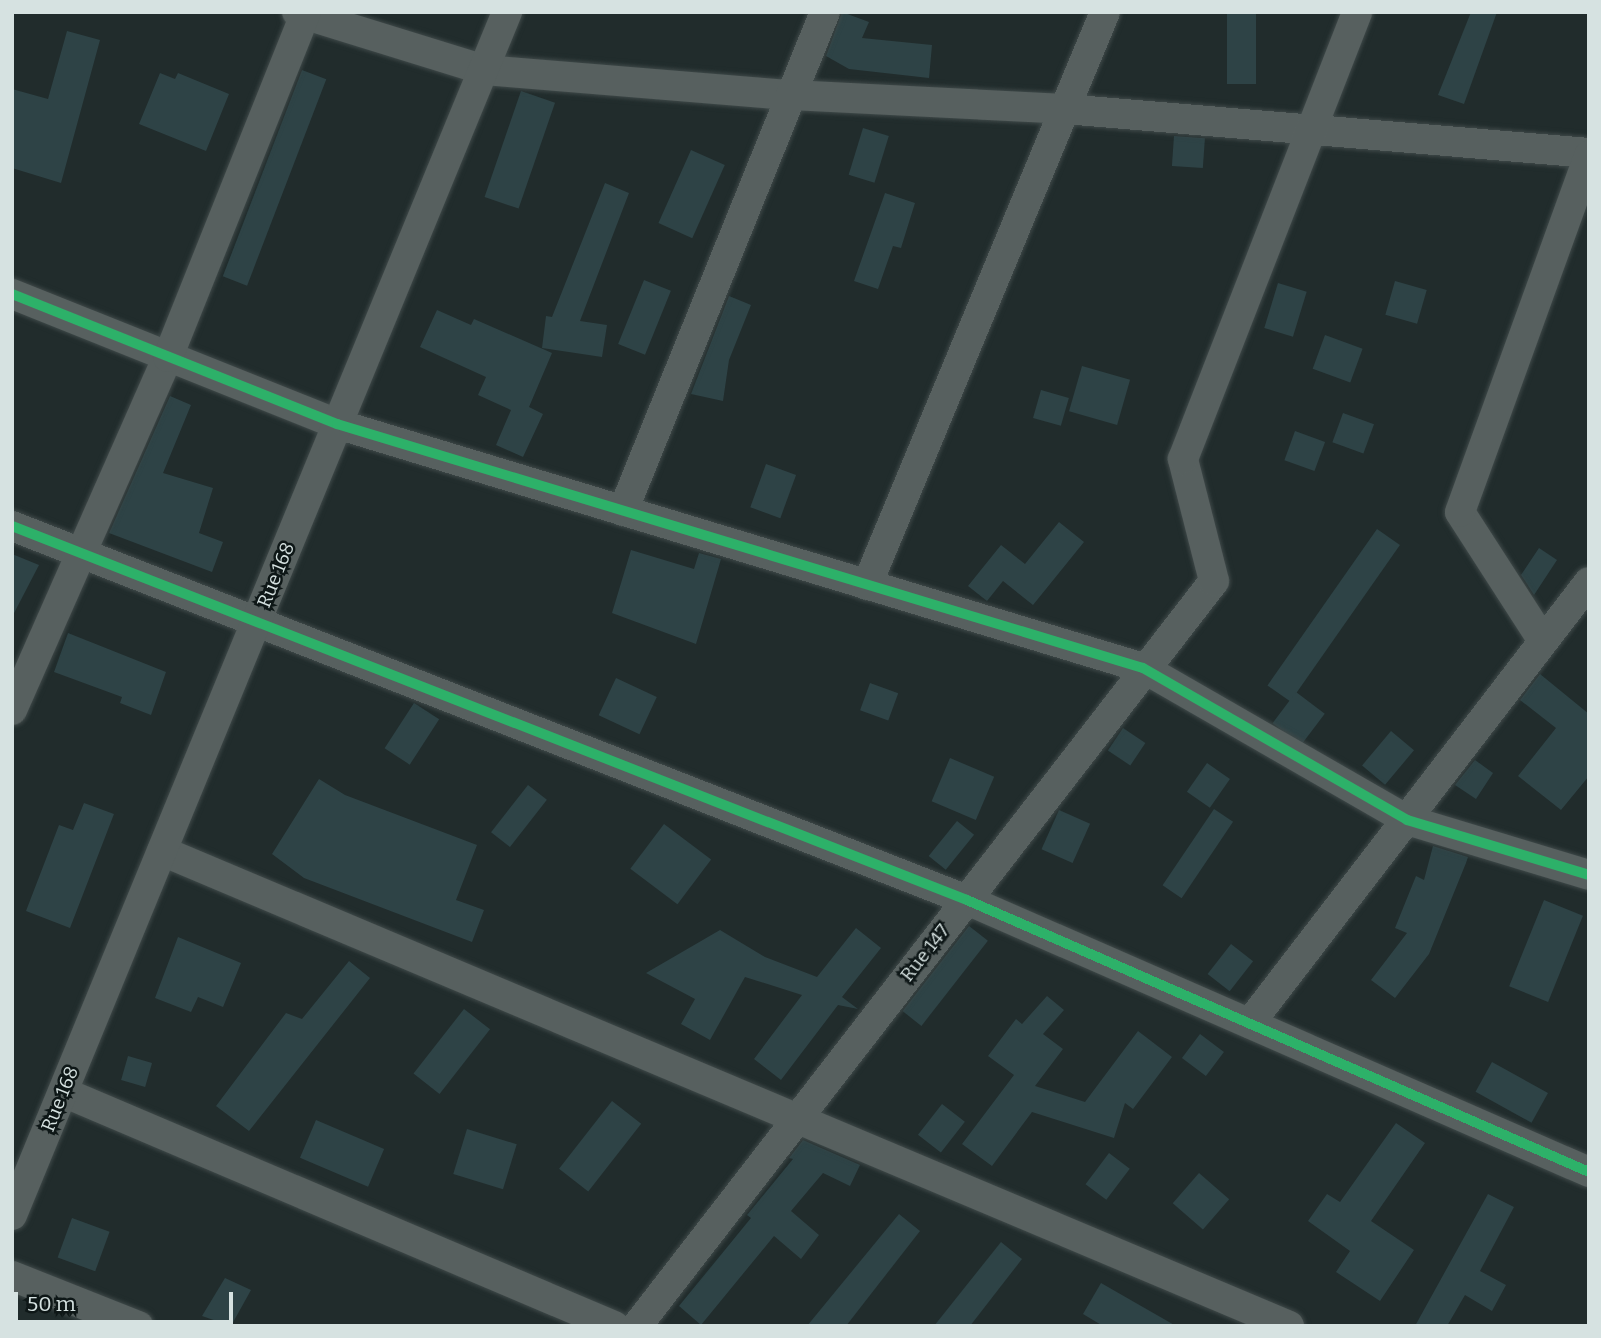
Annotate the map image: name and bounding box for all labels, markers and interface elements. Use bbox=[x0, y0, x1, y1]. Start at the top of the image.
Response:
street label: Rue 168 bbox=[253, 539, 299, 611]
street label: Rue 147 bbox=[896, 920, 954, 986]
street label: Rue 168 bbox=[37, 1063, 83, 1135]
scale bar bbox=[18, 1278, 236, 1322]
text: 50 m bbox=[27, 1291, 76, 1317]

